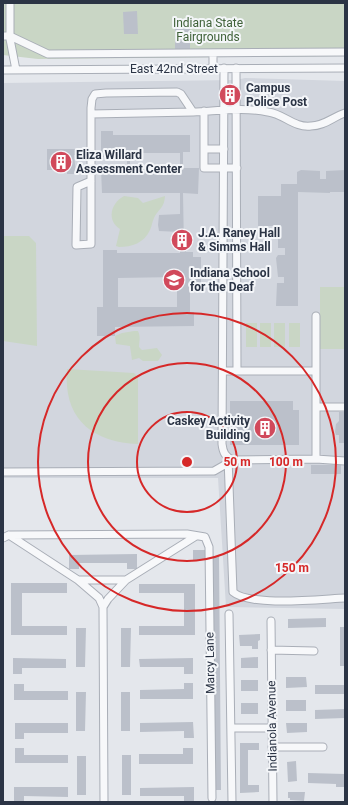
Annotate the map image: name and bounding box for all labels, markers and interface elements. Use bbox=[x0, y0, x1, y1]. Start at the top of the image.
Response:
park label: Indiana State Fairgrounds bbox=[173, 16, 243, 44]
street label: East 42nd Street bbox=[130, 62, 218, 76]
place label: Campus Police Post bbox=[246, 81, 307, 109]
building icon: Campus Police Post bbox=[217, 82, 243, 108]
place label: Eliza Willard Assessment Center bbox=[76, 148, 182, 176]
building icon: Eliza Willard Assessment Center bbox=[48, 149, 74, 175]
place label: J.A. Raney Hall & Simms Hall bbox=[198, 226, 280, 254]
building icon: J.A. Raney Hall & Simms Hall bbox=[169, 227, 195, 253]
place label: Indiana School for the Deaf bbox=[190, 266, 270, 294]
school or university icon: Indiana School for the Deaf bbox=[161, 267, 187, 293]
place label: Caskey Activity Building bbox=[167, 414, 251, 442]
building icon: Caskey Activity Building bbox=[252, 415, 278, 441]
centre of rings bbox=[180, 455, 194, 469]
text: 50 m bbox=[223, 455, 251, 469]
text: 100 m bbox=[269, 455, 303, 469]
text: 150 m bbox=[275, 561, 309, 575]
street label: Marcy Lane bbox=[202, 632, 218, 694]
street label: Indianola Avenue bbox=[264, 680, 280, 772]

